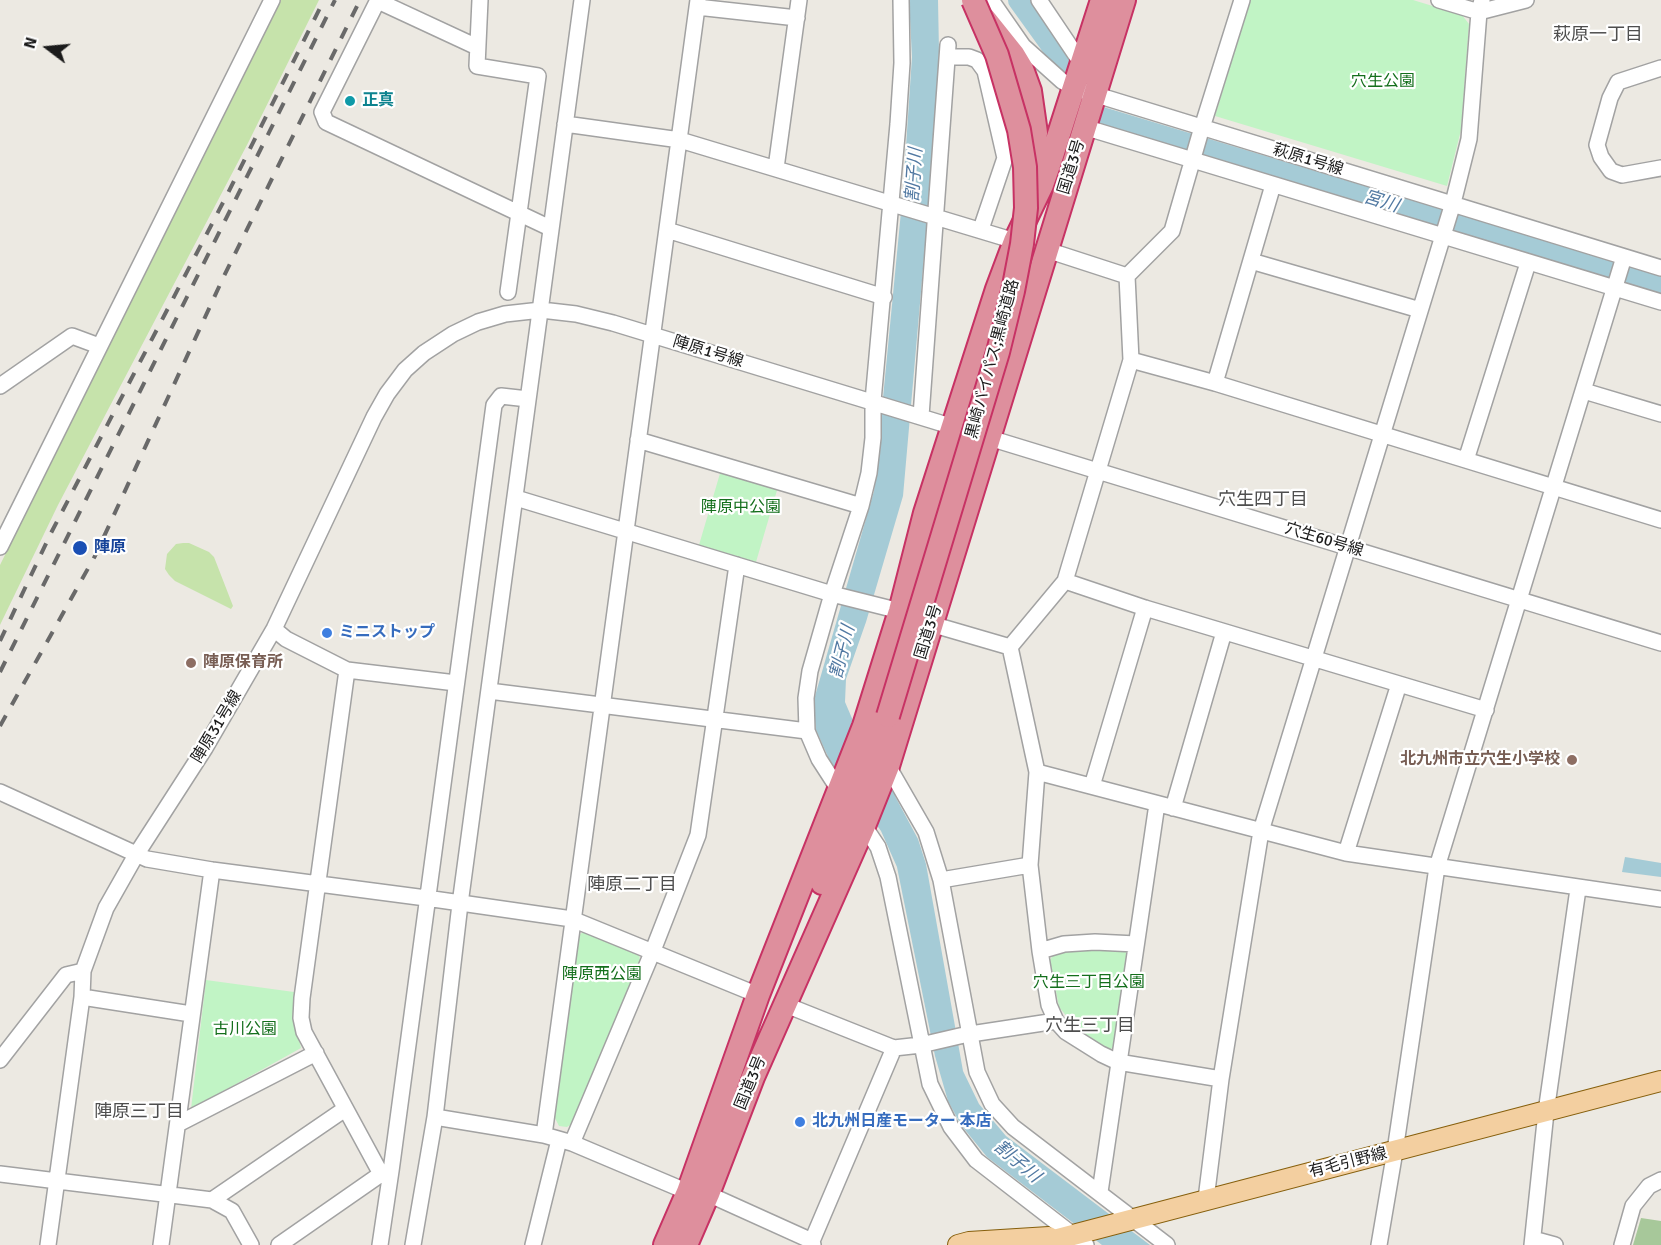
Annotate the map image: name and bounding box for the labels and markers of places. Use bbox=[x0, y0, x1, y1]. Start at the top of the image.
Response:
place label: 正真 bbox=[362, 91, 394, 111]
marker: 正真 bbox=[343, 94, 357, 108]
place label: 陣原 bbox=[94, 538, 126, 558]
marker: 陣原 bbox=[71, 539, 89, 557]
place label: ミニストップ bbox=[339, 623, 435, 643]
marker: ミニストップ bbox=[320, 626, 334, 640]
place label: 陣原保育所 bbox=[203, 653, 283, 673]
marker: 陣原保育所 bbox=[184, 656, 198, 670]
place label: 北九州市立穴生小学校 bbox=[1400, 750, 1560, 770]
marker: 北九州市立穴生小学校 bbox=[1565, 753, 1579, 767]
place label: 北九州日産モーター 本店 bbox=[812, 1112, 992, 1132]
marker: 北九州日産モーター 本店 bbox=[793, 1115, 807, 1129]

